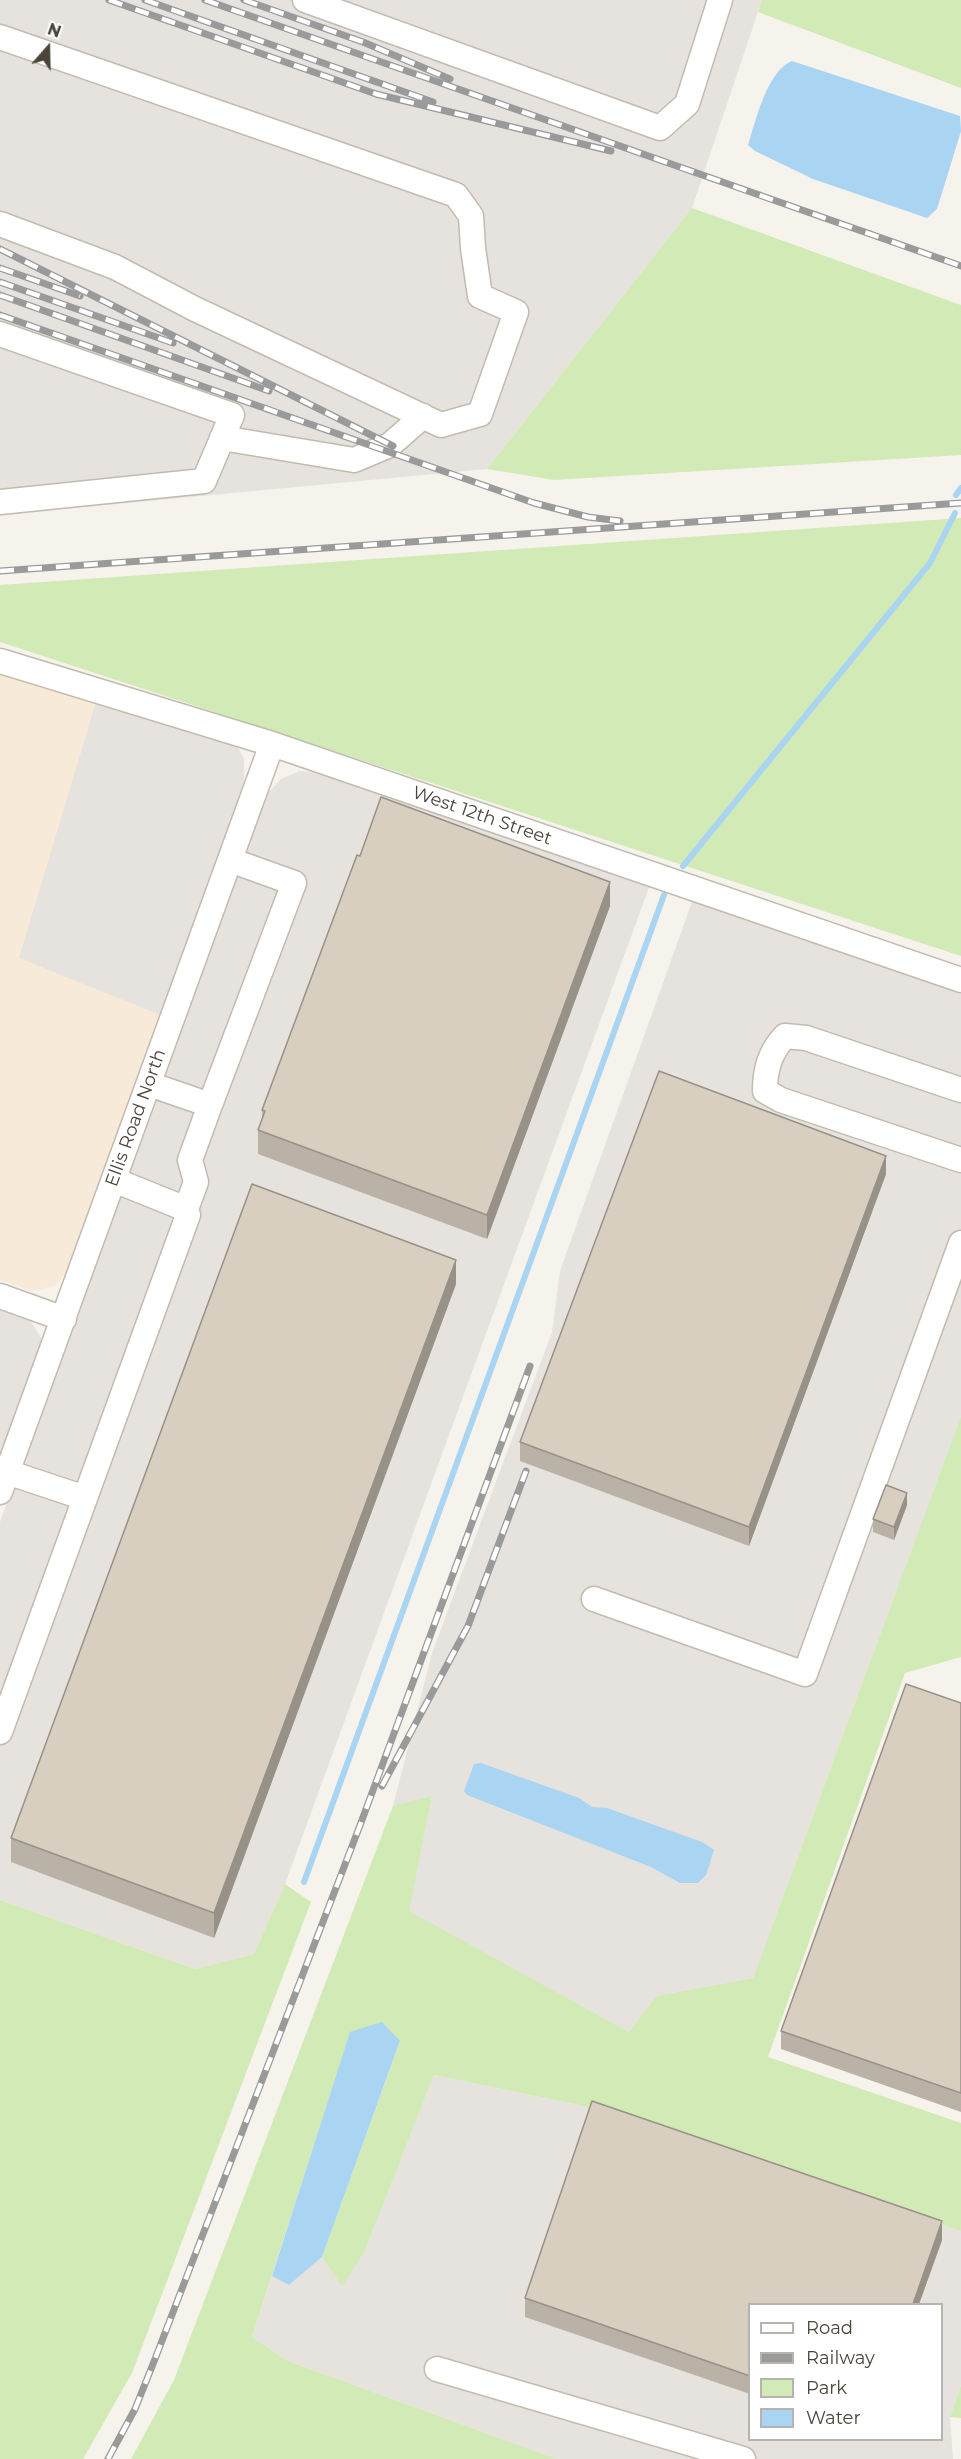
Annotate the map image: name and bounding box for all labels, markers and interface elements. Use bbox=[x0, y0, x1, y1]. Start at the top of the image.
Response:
north arrow bbox=[18, 18, 78, 78]
text: N bbox=[45, 19, 64, 42]
street label: West 12th Street bbox=[409, 782, 555, 850]
street label: Ellis Road North bbox=[101, 1046, 171, 1190]
legend bbox=[748, 2303, 943, 2441]
text: Road bbox=[806, 2317, 853, 2339]
text: Railway bbox=[806, 2347, 875, 2369]
text: Park bbox=[806, 2377, 847, 2399]
text: Water bbox=[806, 2407, 861, 2429]

